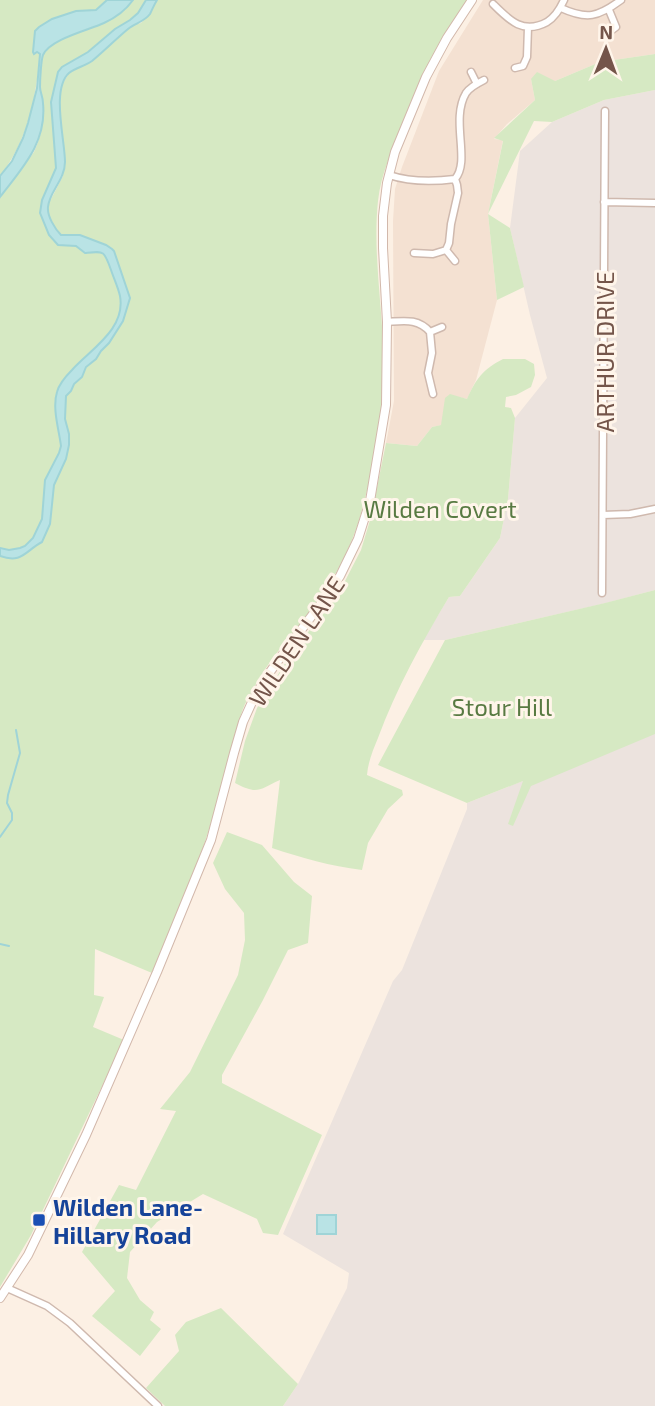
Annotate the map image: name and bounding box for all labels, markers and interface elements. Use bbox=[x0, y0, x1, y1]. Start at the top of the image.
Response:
north arrow bbox=[571, 14, 641, 84]
text: N bbox=[599, 20, 613, 43]
street label: ARTHUR DRIVE bbox=[590, 272, 619, 432]
park label: Wilden Covert bbox=[363, 494, 517, 523]
street label: WILDEN LANE bbox=[242, 570, 350, 712]
park label: Stour Hill bbox=[452, 692, 552, 721]
place label: Wilden Lane- Hillary Road bbox=[53, 1192, 203, 1249]
marker: Wilden Lane- Hillary Road bbox=[31, 1212, 47, 1228]

